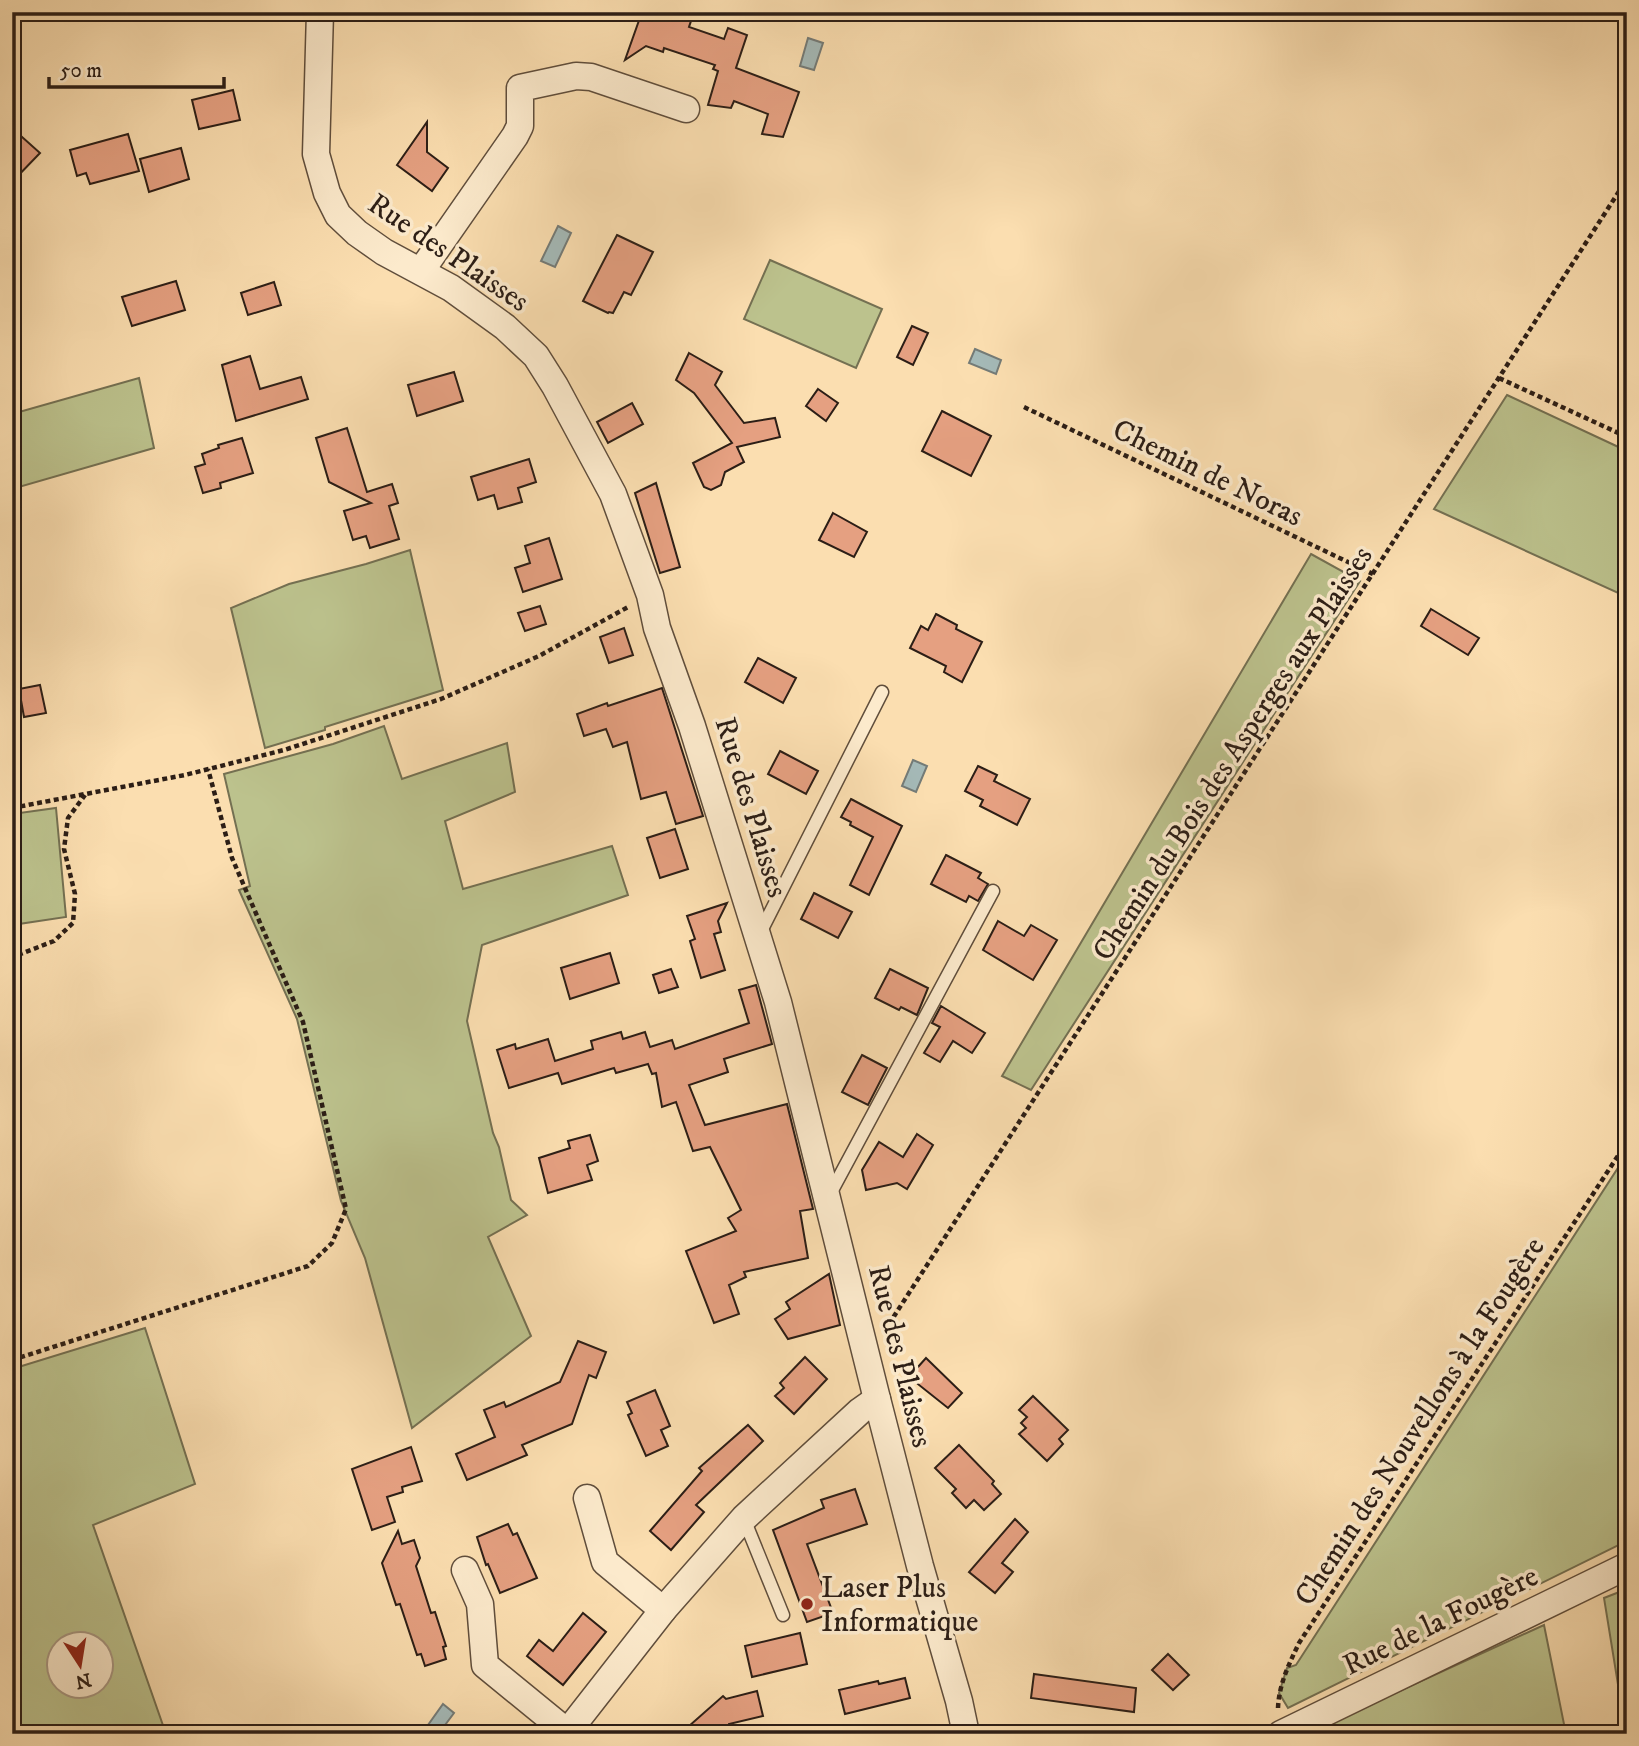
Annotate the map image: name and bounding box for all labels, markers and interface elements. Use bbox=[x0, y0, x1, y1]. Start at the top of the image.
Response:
scale bar bbox=[49, 46, 224, 90]
text: 50 m bbox=[60, 58, 102, 84]
street label: Rue des Plaisses bbox=[361, 186, 536, 321]
street label: Chemin de Noras bbox=[1106, 411, 1308, 535]
street label: Chemin du Bois des Asperges aux Plaisses bbox=[1085, 540, 1381, 968]
street label: Rue des Plaisses bbox=[706, 713, 796, 902]
street label: Chemin des Nouvellons à la Fougère bbox=[1287, 1231, 1553, 1613]
street label: Rue des Plaisses bbox=[859, 1261, 940, 1451]
street label: Rue de la Fougère bbox=[1337, 1558, 1544, 1685]
place label: Laser Plus Informatique bbox=[821, 1570, 979, 1641]
marker: Laser Plus Informatique bbox=[799, 1596, 815, 1612]
north arrow bbox=[46, 1630, 116, 1700]
text: N bbox=[73, 1667, 93, 1693]

